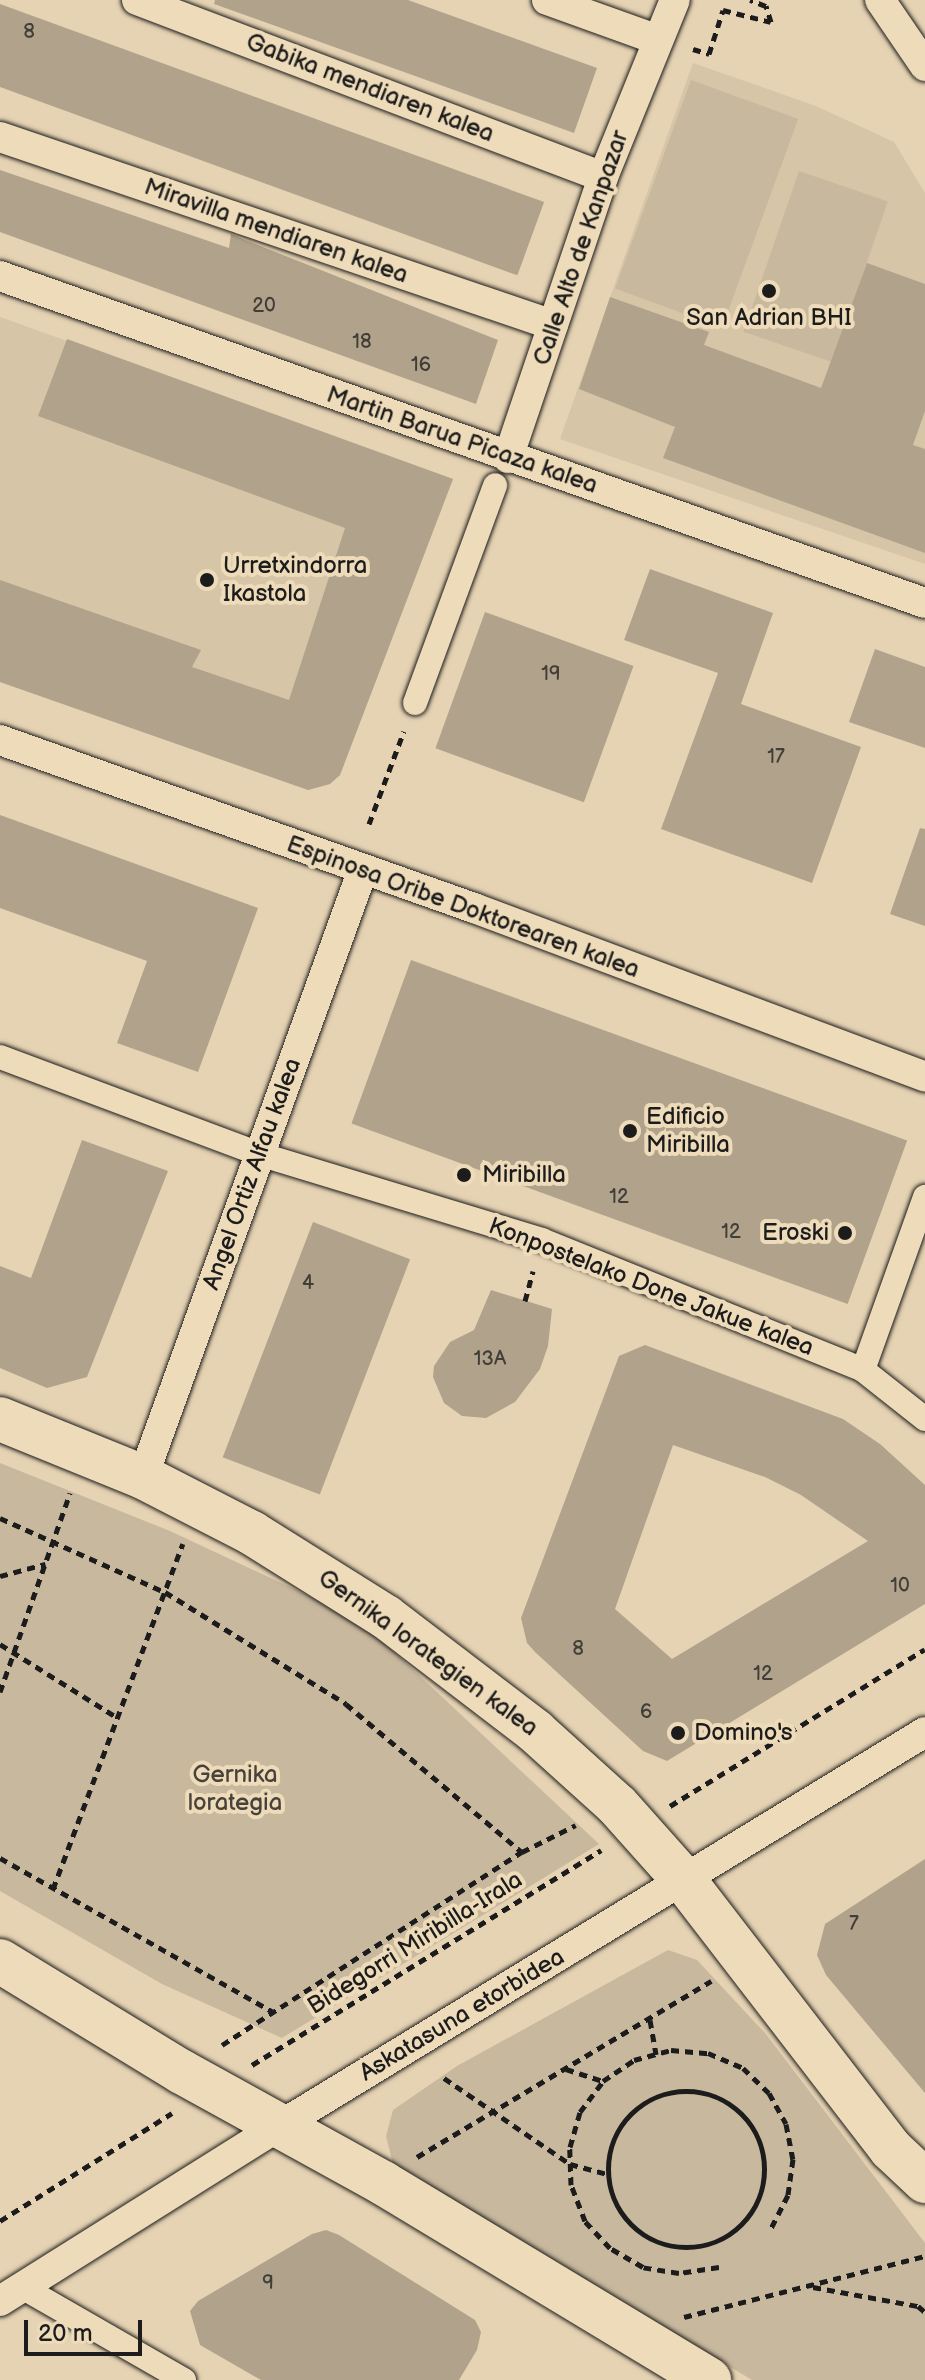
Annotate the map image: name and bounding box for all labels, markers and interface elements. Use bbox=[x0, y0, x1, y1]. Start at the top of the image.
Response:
house number: 8 bbox=[23, 20, 35, 44]
street label: Gabika mendiaren kalea bbox=[242, 27, 498, 149]
street label: Calle Alto de Kanpazar bbox=[527, 127, 635, 369]
street label: Miravilla mendiaren kalea bbox=[140, 172, 412, 290]
marker: San Adrian BHI bbox=[760, 282, 778, 300]
house number: 20 bbox=[252, 294, 276, 318]
place label: San Adrian BHI bbox=[686, 304, 852, 332]
house number: 18 bbox=[352, 330, 372, 354]
house number: 16 bbox=[411, 353, 431, 377]
street label: Martin Barua Picaza kalea bbox=[323, 380, 601, 500]
place label: Urretxindorra Ikastola bbox=[223, 552, 367, 608]
marker: Urretxindorra Ikastola bbox=[198, 571, 216, 589]
house number: 19 bbox=[541, 662, 561, 686]
house number: 17 bbox=[767, 745, 785, 769]
street label: Espinosa Oribe Doktorearen kalea bbox=[283, 830, 643, 984]
street label: Angel Ortiz Alfau kalea bbox=[197, 1054, 307, 1294]
place label: Edificio Miribilla bbox=[646, 1103, 730, 1159]
marker: Edificio Miribilla bbox=[621, 1122, 639, 1140]
place label: Miribilla bbox=[482, 1161, 566, 1189]
marker: Miribilla bbox=[453, 1164, 475, 1186]
house number: 12 bbox=[609, 1185, 629, 1209]
street label: Konpostelako Done Jakue kalea bbox=[484, 1211, 818, 1363]
place label: Eroski bbox=[762, 1219, 829, 1247]
house number: 12 bbox=[721, 1220, 741, 1244]
marker: Eroski bbox=[836, 1224, 854, 1242]
house number: 4 bbox=[302, 1271, 314, 1295]
house number: 13A bbox=[474, 1347, 506, 1371]
street label: Gernika lorategien kalea bbox=[313, 1564, 543, 1742]
house number: 10 bbox=[890, 1574, 910, 1598]
house number: 8 bbox=[572, 1637, 584, 1661]
house number: 12 bbox=[753, 1662, 773, 1686]
house number: 6 bbox=[640, 1700, 652, 1724]
place label: Domino's bbox=[694, 1719, 793, 1747]
marker: Domino's bbox=[669, 1724, 687, 1742]
park label: Gernika lorategia bbox=[188, 1761, 282, 1817]
street label: Bidegorri Miribilla-Irala bbox=[302, 1865, 528, 2021]
house number: 7 bbox=[849, 1912, 859, 1936]
street label: Askatasuna etorbidea bbox=[354, 1943, 570, 2087]
house number: 9 bbox=[262, 2271, 274, 2295]
scale bar bbox=[28, 2304, 146, 2354]
text: 20 m bbox=[38, 2319, 93, 2348]

